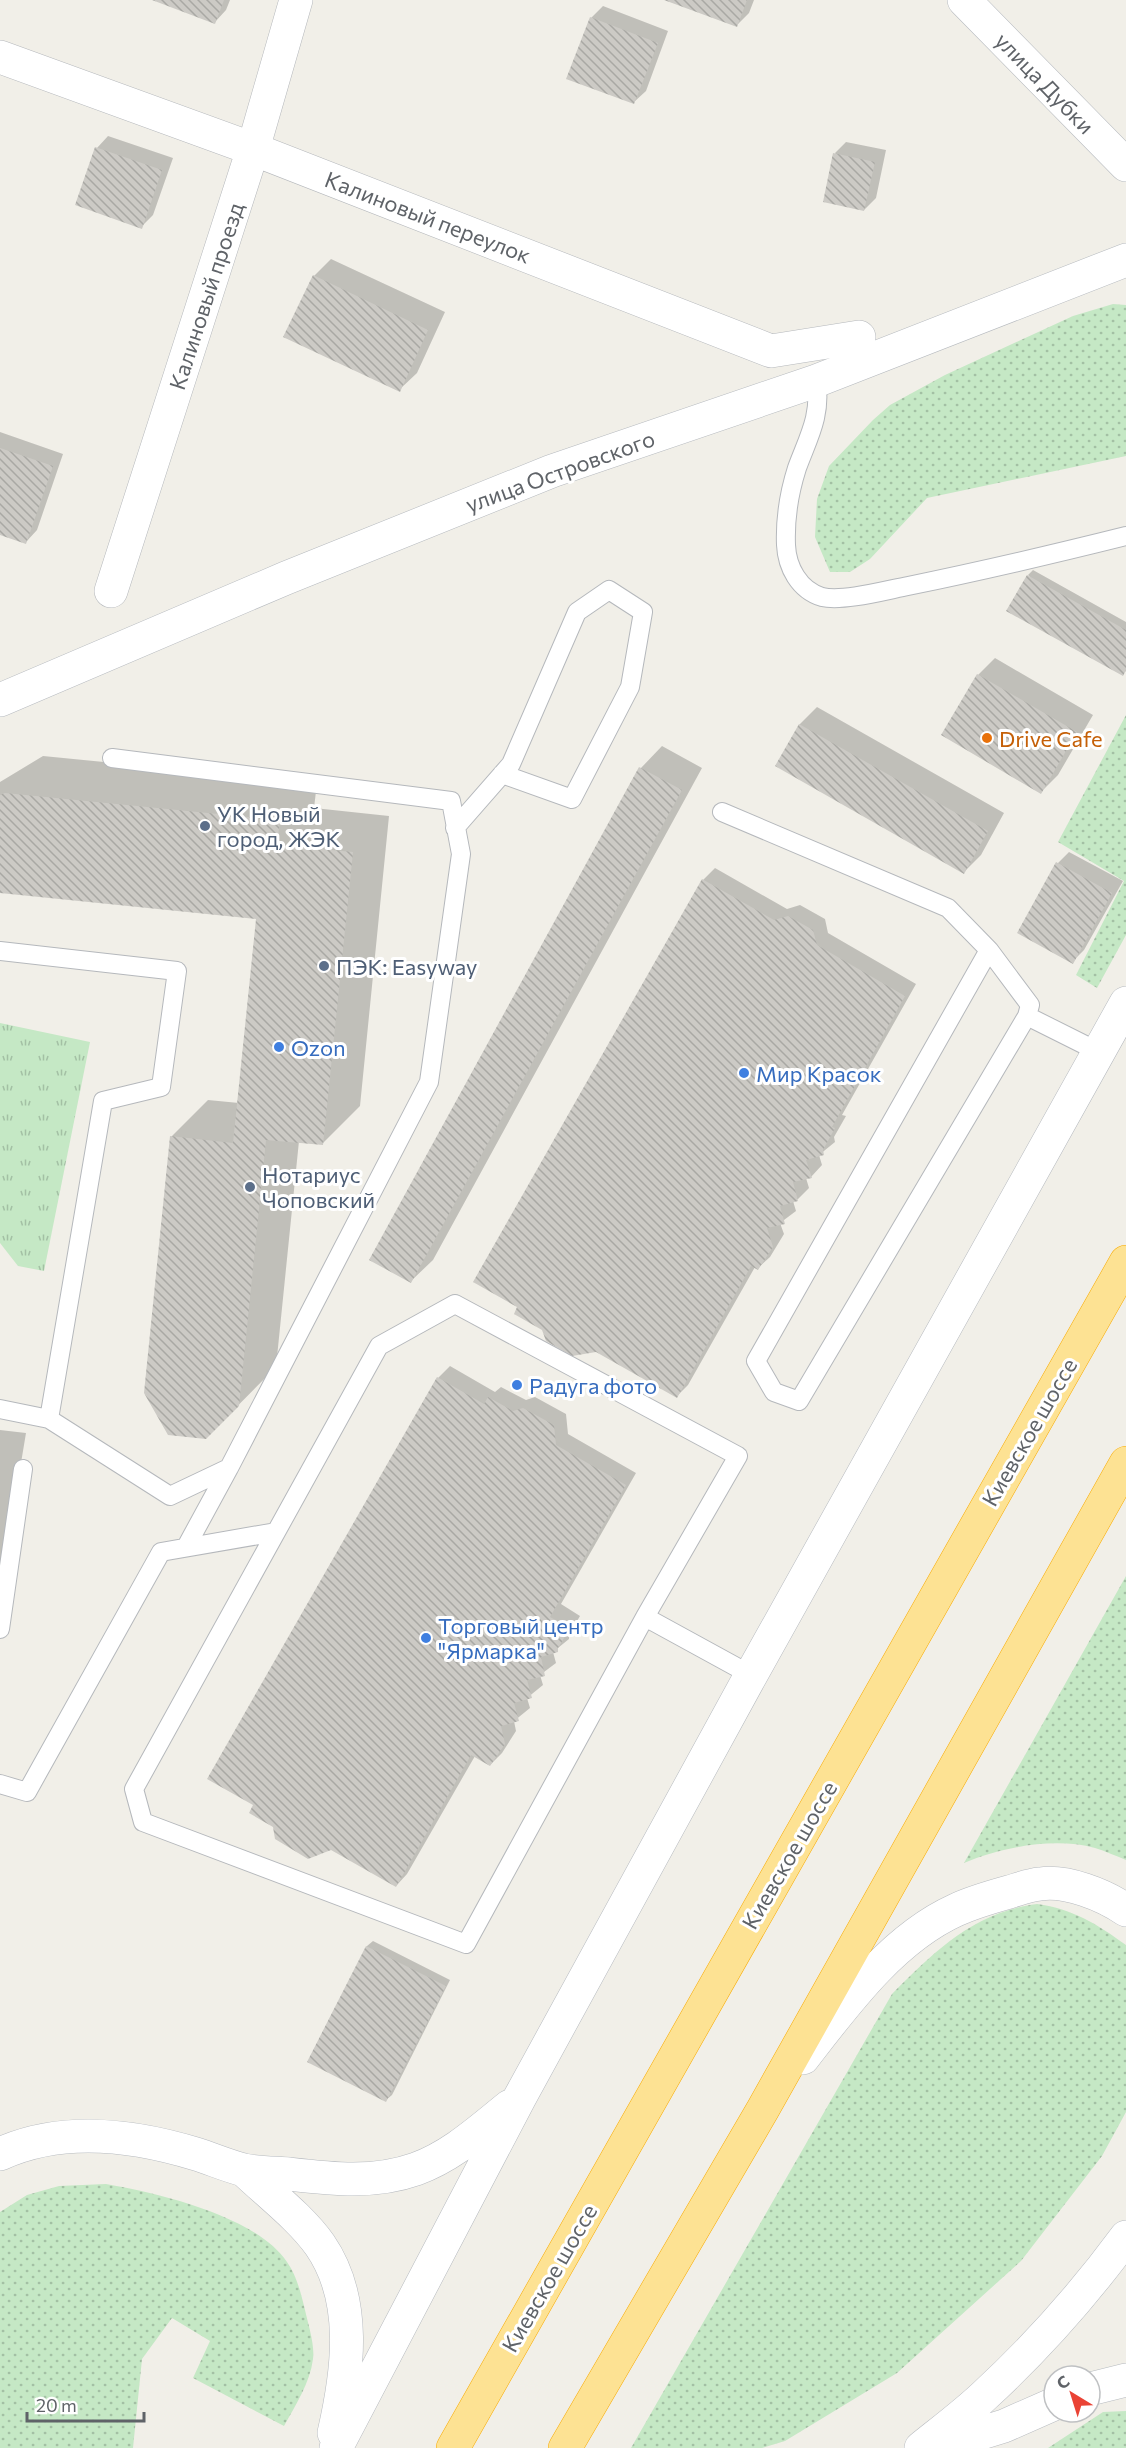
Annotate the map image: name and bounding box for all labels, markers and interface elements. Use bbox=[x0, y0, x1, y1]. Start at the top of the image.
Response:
street label: улица Дубки bbox=[990, 27, 1100, 139]
street label: Калиновый переулок bbox=[321, 165, 535, 269]
street label: Калиновый проезд bbox=[163, 199, 249, 393]
street label: улица Островского bbox=[462, 424, 658, 518]
place label: Drive Cafe bbox=[999, 725, 1103, 752]
marker: Drive Cafe bbox=[980, 731, 994, 745]
place label: УК Новый город, ЖЭК bbox=[217, 800, 340, 852]
marker: УК Новый город, ЖЭК bbox=[198, 819, 212, 833]
place label: ПЭК: Easyway bbox=[336, 953, 477, 980]
marker: ПЭК: Easyway bbox=[317, 959, 331, 973]
place label: Ozon bbox=[291, 1034, 346, 1061]
marker: Ozon bbox=[272, 1040, 286, 1054]
place label: Мир Красок bbox=[756, 1060, 882, 1087]
marker: Мир Красок bbox=[737, 1066, 751, 1080]
place label: Нотариус Чоповский bbox=[262, 1161, 375, 1213]
marker: Нотариус Чоповский bbox=[243, 1180, 257, 1194]
street label: Киевское шоссе bbox=[976, 1353, 1082, 1511]
place label: Радуга фото bbox=[529, 1372, 657, 1399]
marker: Радуга фото bbox=[510, 1378, 524, 1392]
place label: Торговый центр "Ярмарка" bbox=[438, 1612, 604, 1664]
marker: Торговый центр "Ярмарка" bbox=[419, 1631, 433, 1645]
street label: Киевское шоссе bbox=[736, 1776, 842, 1934]
street label: Киевское шоссе bbox=[496, 2199, 602, 2357]
north arrow bbox=[1042, 2364, 1102, 2424]
text: С bbox=[1052, 2371, 1073, 2393]
scale bar bbox=[27, 2385, 144, 2423]
text: 20 m bbox=[36, 2394, 77, 2416]

